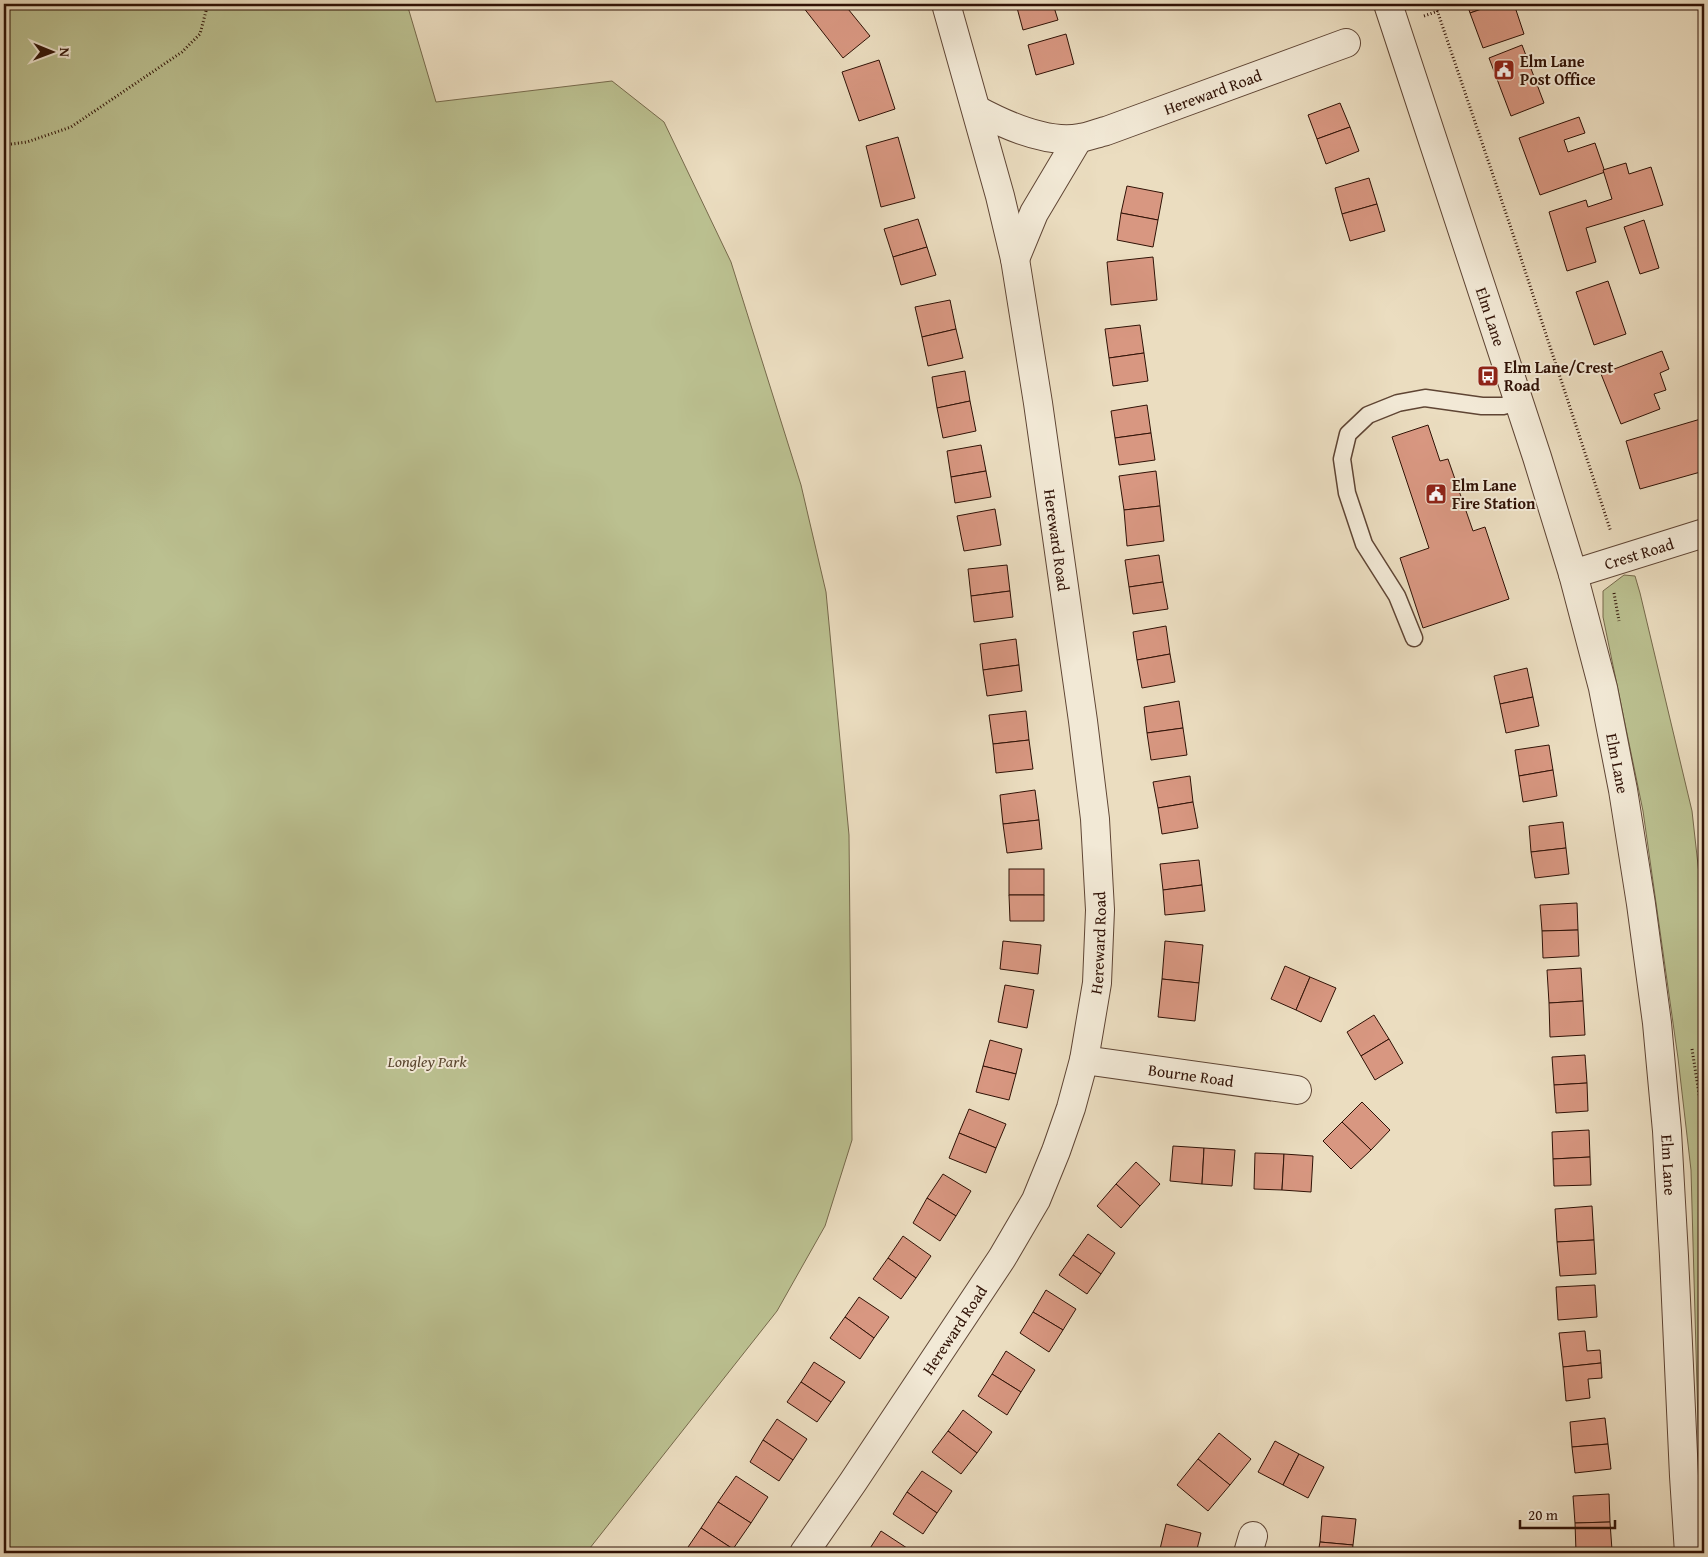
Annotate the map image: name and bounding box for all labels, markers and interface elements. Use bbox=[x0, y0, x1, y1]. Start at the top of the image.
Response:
north arrow bbox=[28, 28, 78, 78]
text: N bbox=[55, 47, 75, 58]
place label: Elm Lane Post Office bbox=[1520, 49, 1596, 91]
public building icon: Elm Lane Post Office bbox=[1492, 58, 1516, 82]
street label: Hereward Road bbox=[1160, 63, 1265, 121]
street label: Elm Lane bbox=[1470, 284, 1512, 349]
place label: Elm Lane/Crest Road bbox=[1504, 355, 1613, 397]
bus stop icon: Elm Lane/Crest Road bbox=[1476, 364, 1500, 388]
place label: Elm Lane Fire Station bbox=[1452, 473, 1536, 515]
public building icon: Elm Lane Fire Station bbox=[1424, 482, 1448, 506]
street label: Hereward Road bbox=[1038, 488, 1076, 593]
street label: Crest Road bbox=[1601, 531, 1677, 576]
street label: Elm Lane bbox=[1600, 731, 1635, 796]
street label: Hereward Road bbox=[1083, 890, 1112, 996]
park label: Longley Park bbox=[387, 1049, 467, 1073]
street label: Bourne Road bbox=[1147, 1057, 1236, 1093]
street label: Elm Lane bbox=[1655, 1134, 1683, 1196]
street label: Hereward Road bbox=[916, 1280, 993, 1379]
scale bar bbox=[1520, 1497, 1616, 1529]
text: 20 m bbox=[1528, 1504, 1559, 1525]

